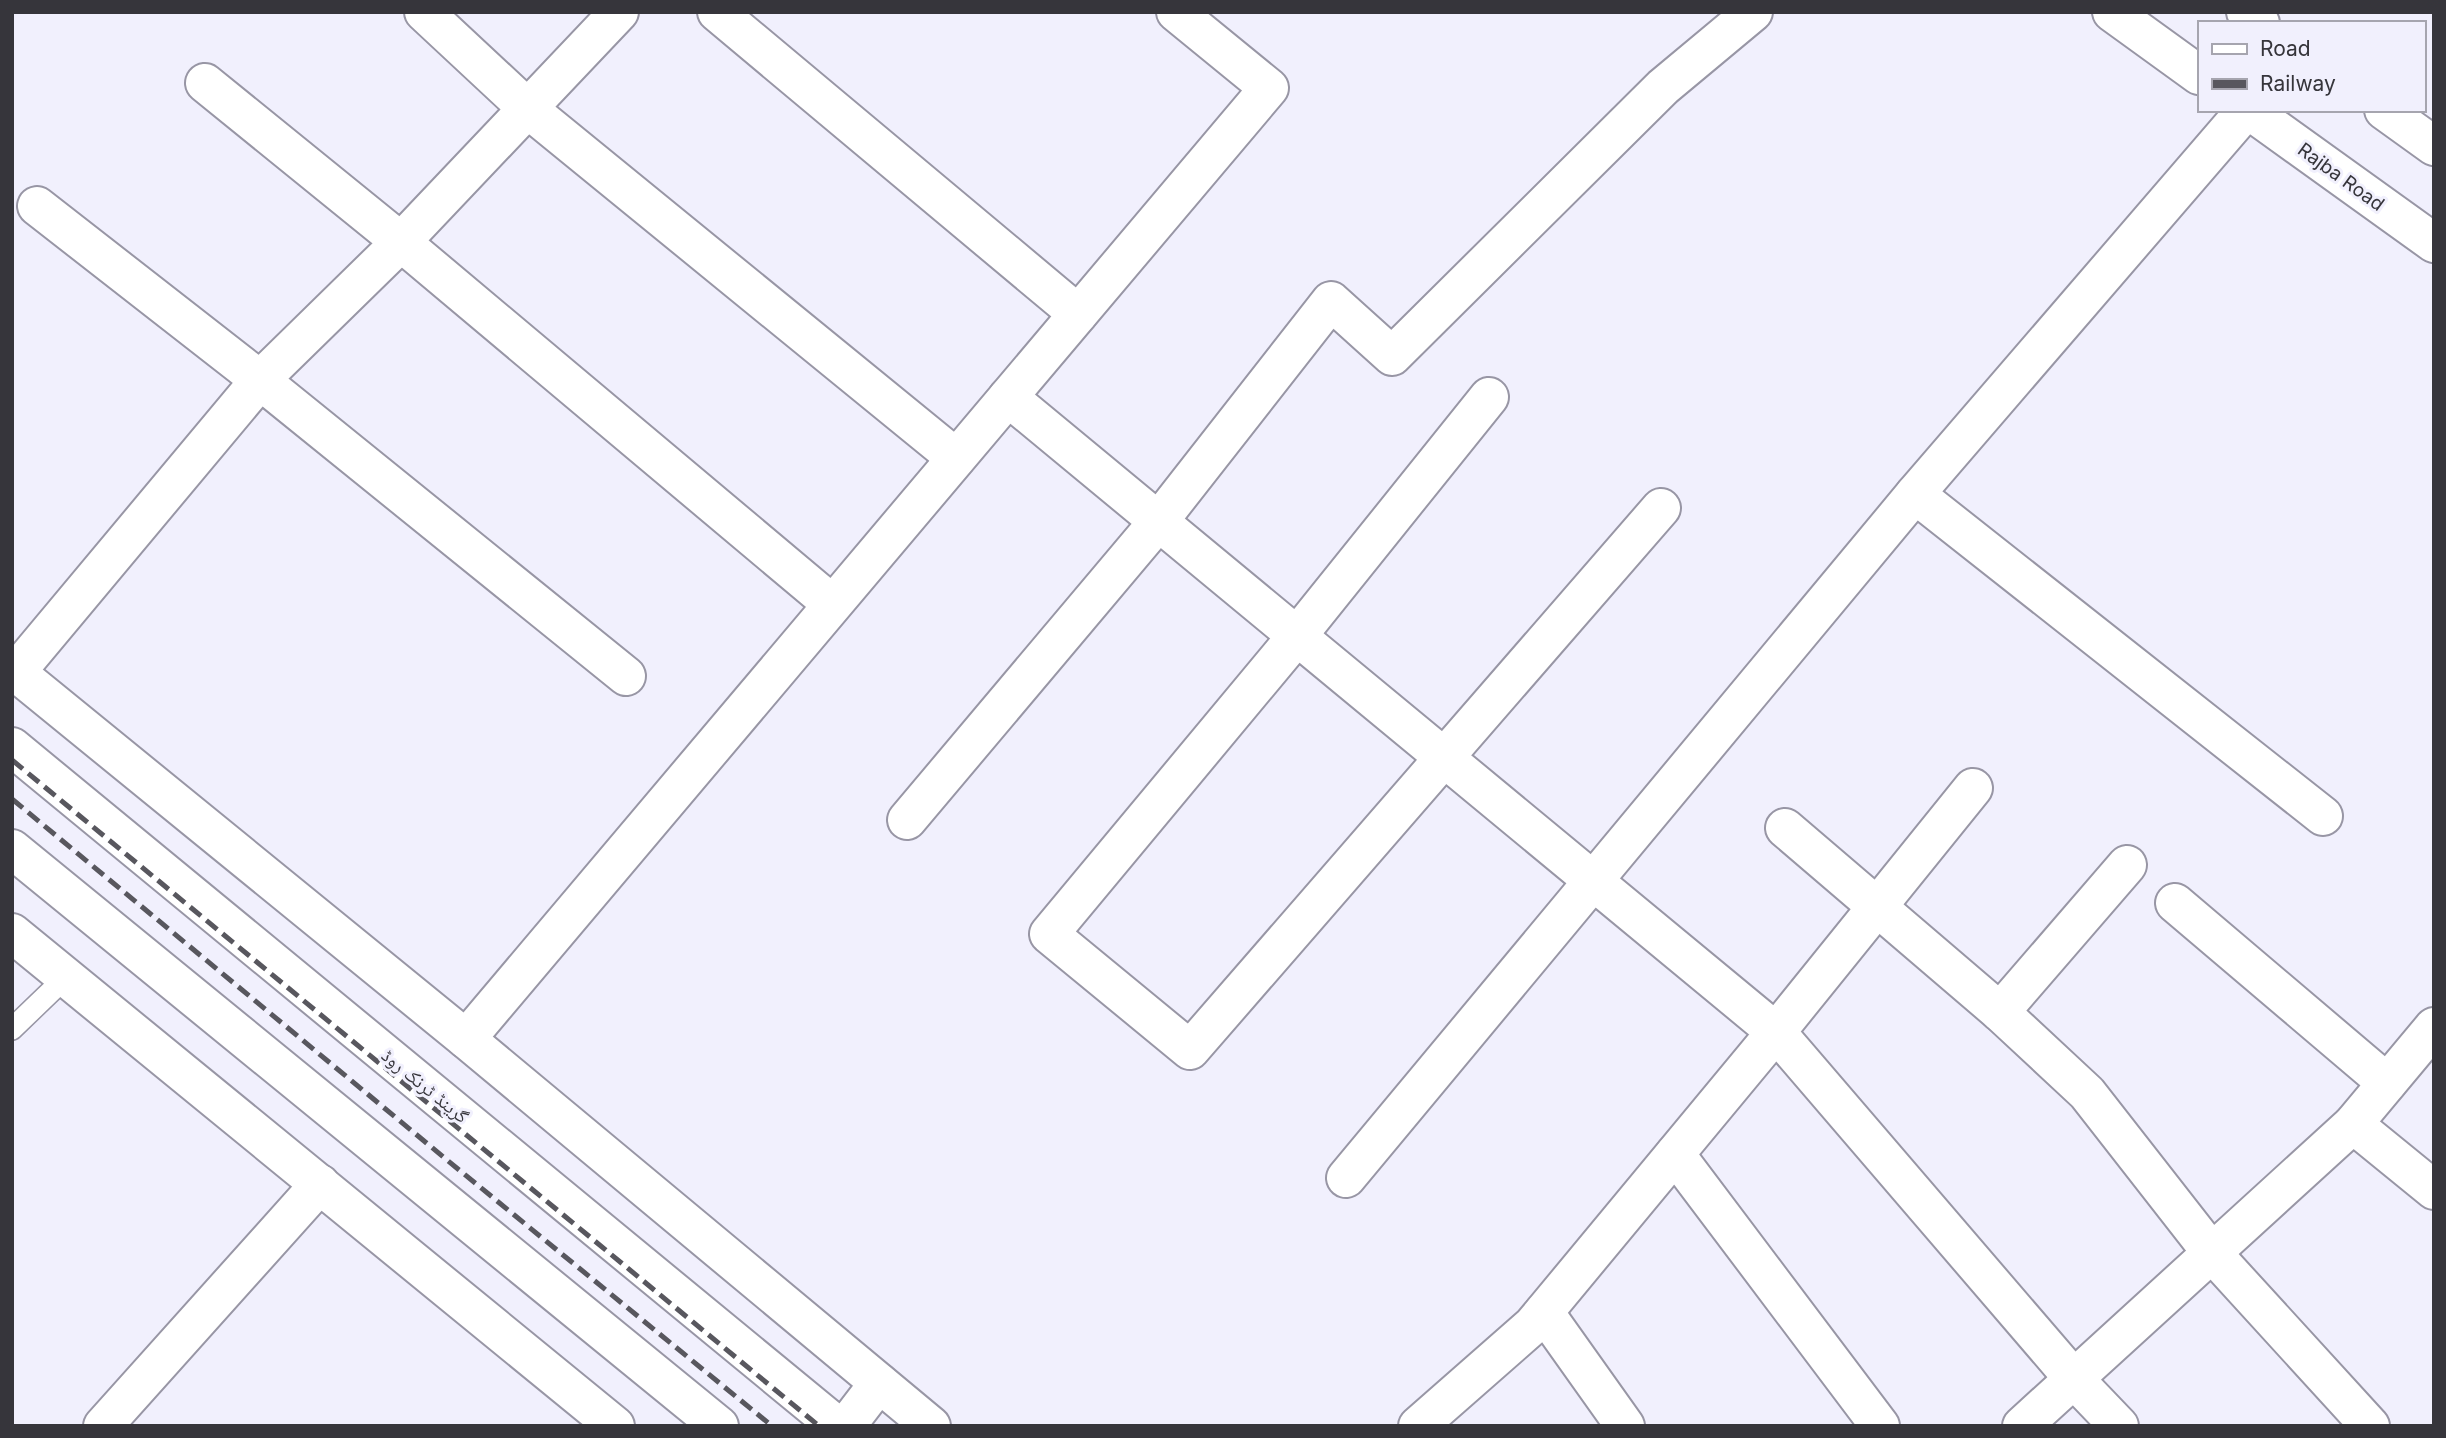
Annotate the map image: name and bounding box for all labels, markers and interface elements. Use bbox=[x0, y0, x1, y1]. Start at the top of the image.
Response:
legend bbox=[2198, 21, 2425, 112]
text: Road bbox=[2260, 36, 2311, 61]
text: Railway bbox=[2260, 71, 2336, 96]
street label: Rajba Road bbox=[2293, 138, 2389, 216]
street label: گرینڈ ٹرنک روڈ bbox=[377, 1044, 473, 1128]

